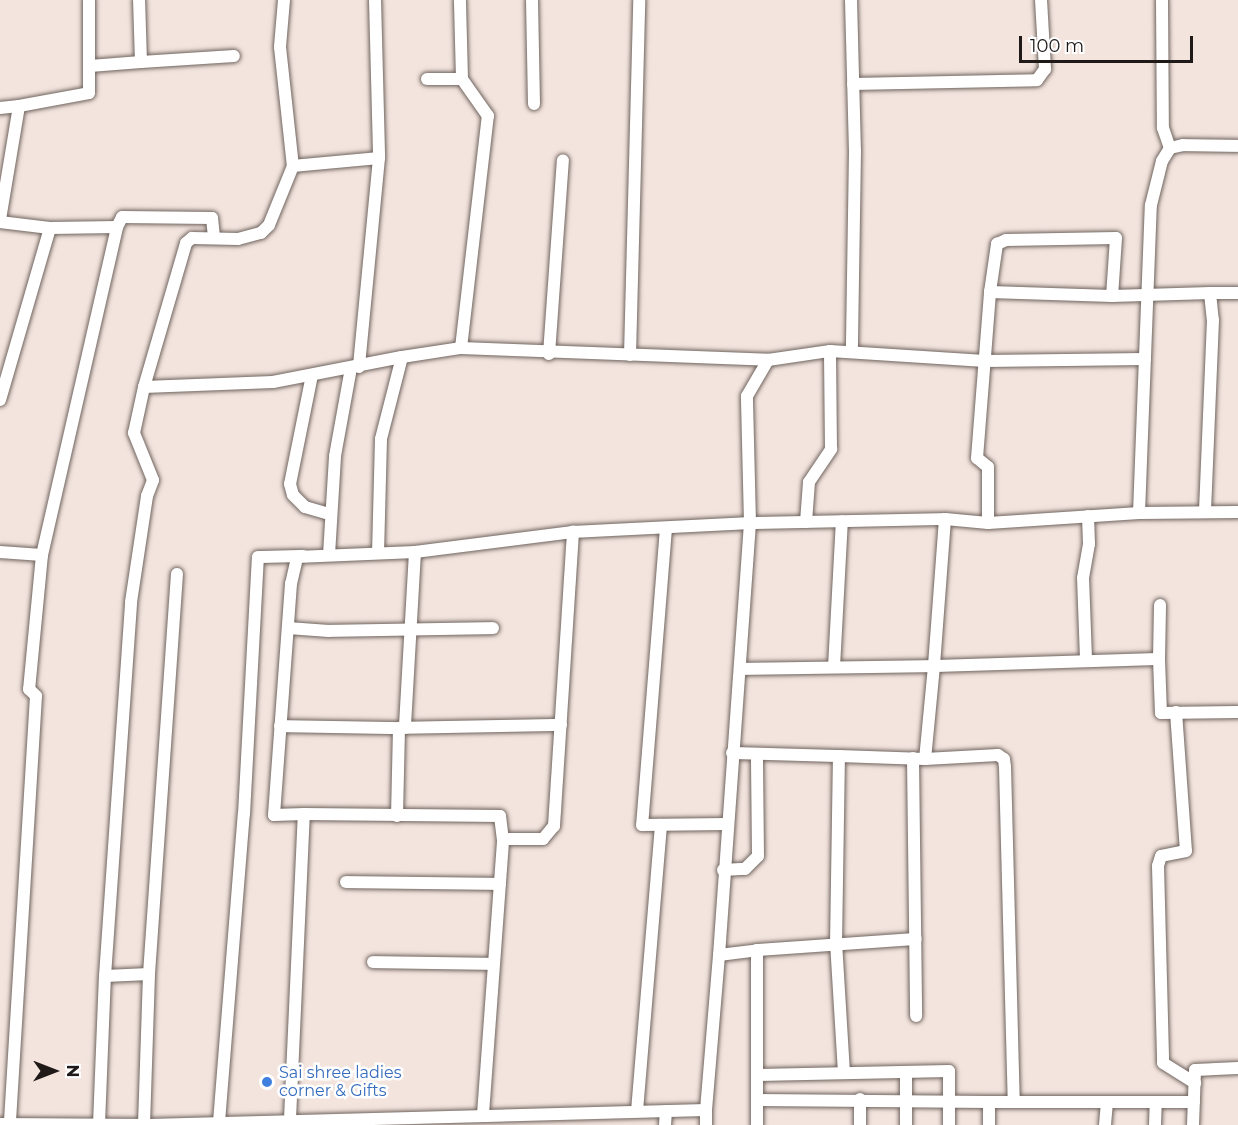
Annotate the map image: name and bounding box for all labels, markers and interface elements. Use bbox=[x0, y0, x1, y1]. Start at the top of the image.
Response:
scale bar bbox=[1022, 24, 1196, 62]
text: 100 m bbox=[1030, 35, 1084, 57]
north arrow bbox=[24, 1041, 84, 1101]
place label: Sai shree ladies corner & Gifts bbox=[279, 1063, 402, 1101]
text: N bbox=[63, 1065, 82, 1077]
marker: Sai shree ladies corner & Gifts bbox=[260, 1075, 274, 1089]

